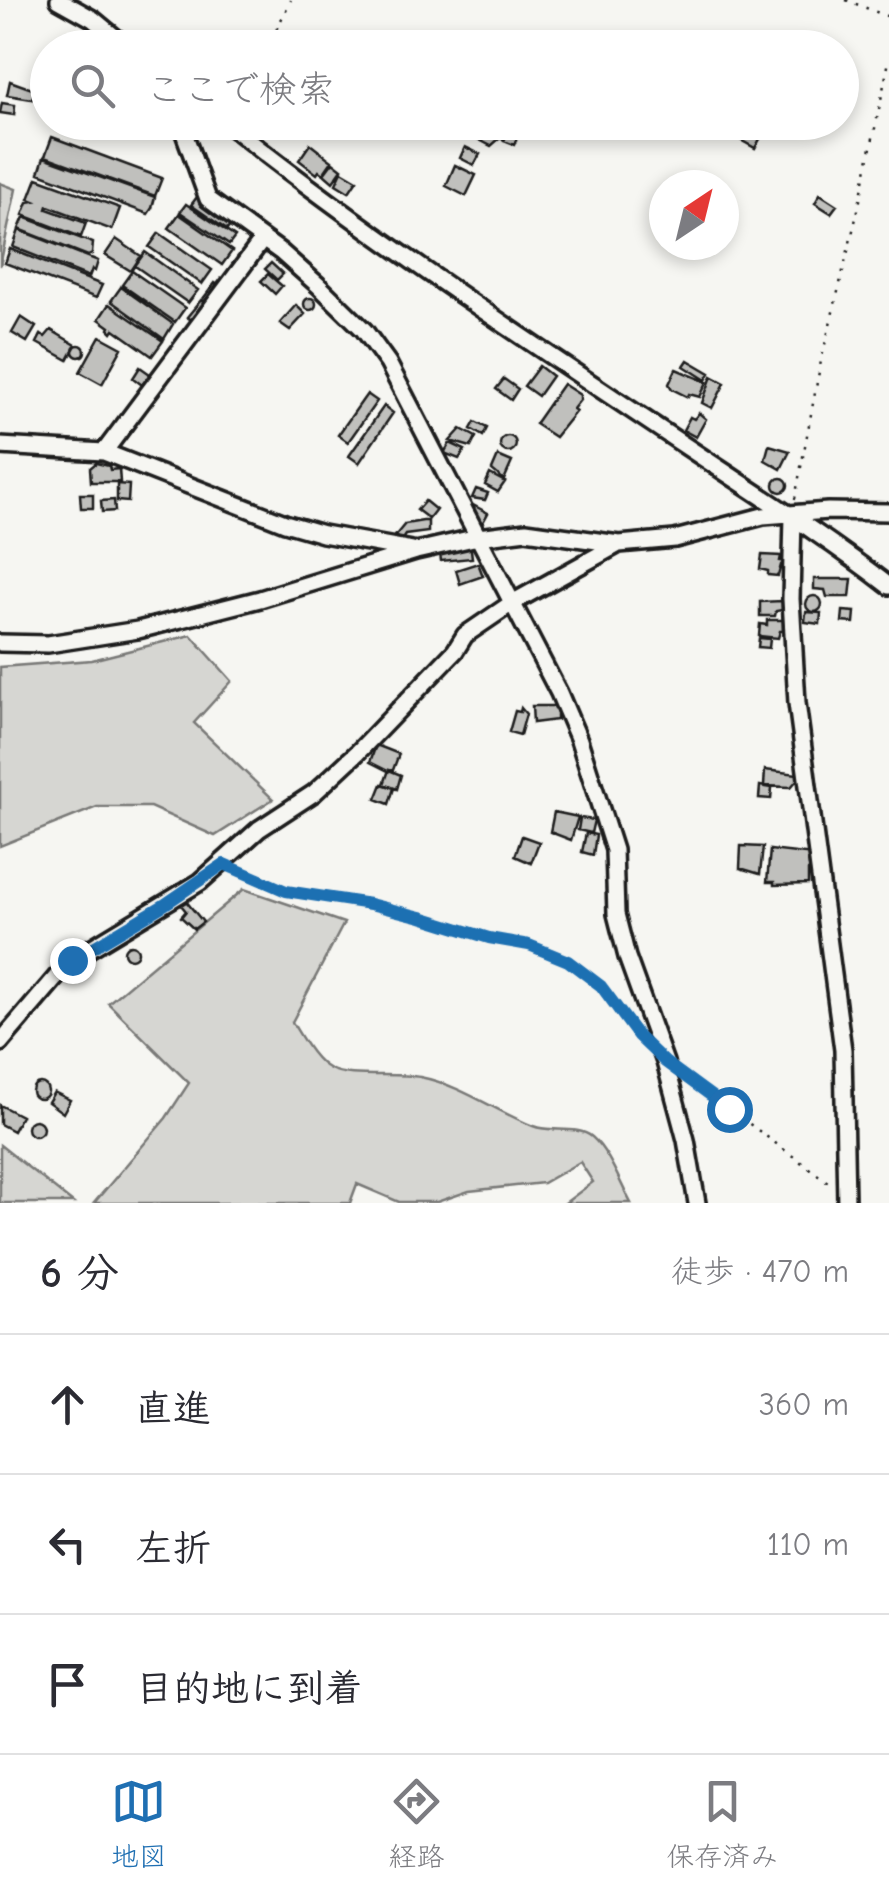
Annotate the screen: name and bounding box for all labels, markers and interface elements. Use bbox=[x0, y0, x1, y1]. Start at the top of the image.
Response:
search box bbox=[30, 30, 859, 140]
icon: search bbox=[65, 58, 120, 113]
text: ここで検索 bbox=[145, 68, 335, 112]
north arrow bbox=[649, 170, 739, 260]
route end bbox=[50, 938, 96, 984]
route start bbox=[707, 1087, 753, 1133]
text: 6 分 bbox=[40, 1249, 119, 1298]
text: 徒歩 · 470 m bbox=[671, 1253, 849, 1290]
icon: ahead bbox=[40, 1377, 95, 1432]
text: 360 m bbox=[759, 1386, 849, 1423]
text: 直進 bbox=[135, 1387, 211, 1431]
icon: left bbox=[40, 1517, 95, 1572]
text: 110 m bbox=[767, 1526, 849, 1563]
text: 左折 bbox=[135, 1527, 211, 1571]
icon: arrive bbox=[40, 1657, 95, 1712]
text: 目的地に到着 bbox=[135, 1667, 363, 1711]
tab: 地図 bbox=[111, 1774, 167, 1874]
tab: 経路 bbox=[388, 1774, 444, 1874]
tab: 保存済み bbox=[666, 1774, 778, 1874]

